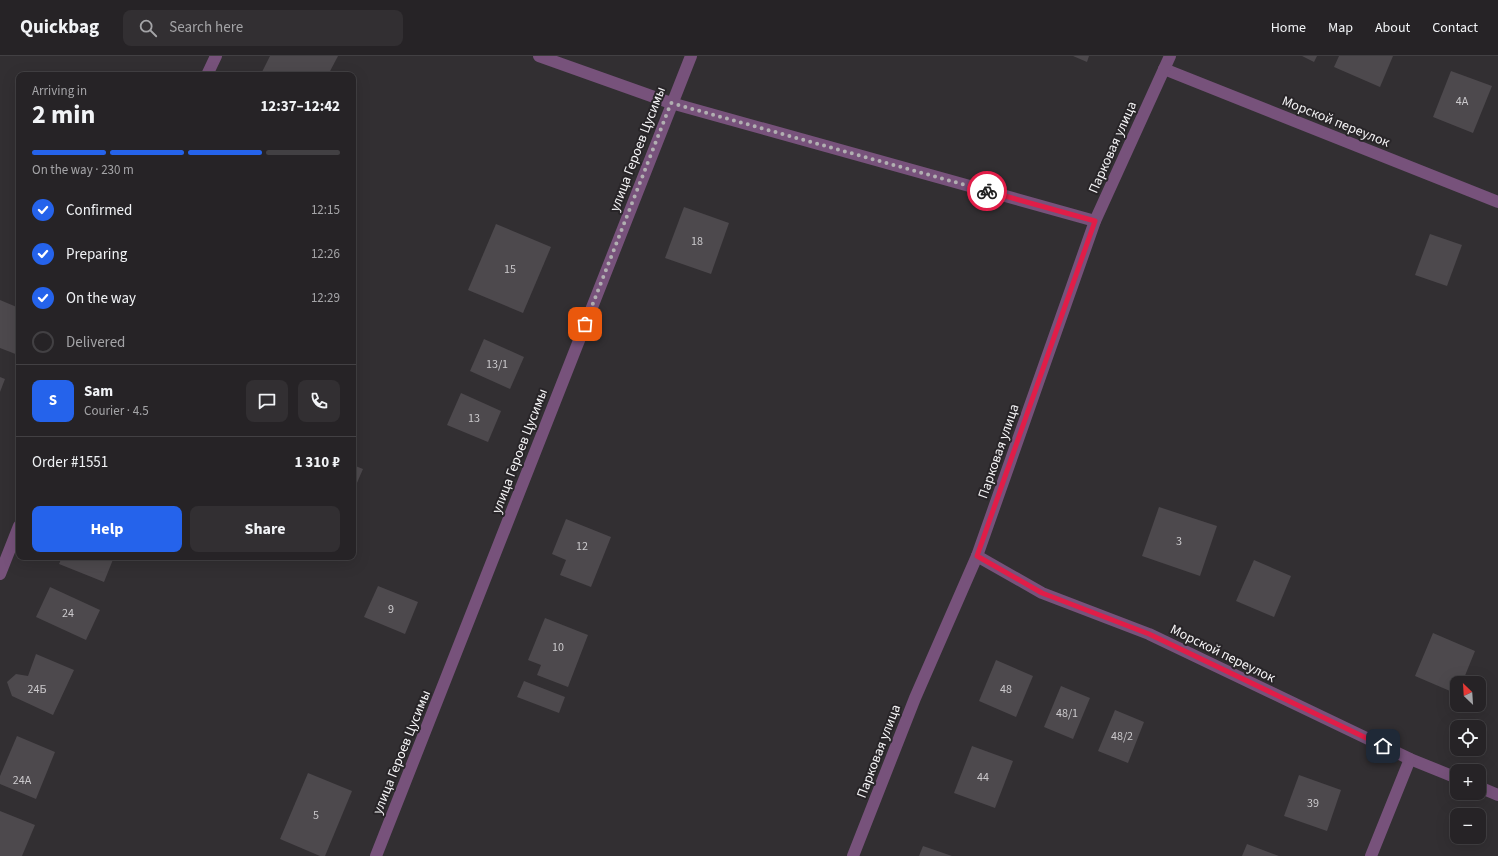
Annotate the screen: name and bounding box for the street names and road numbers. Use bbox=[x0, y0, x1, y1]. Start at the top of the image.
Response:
street label: улица Героев Цусимы bbox=[605, 84, 671, 215]
street label: Морской переулок bbox=[1279, 91, 1393, 153]
street label: Парковая улица bbox=[1084, 98, 1142, 197]
street label: улица Героев Цусимы bbox=[487, 386, 553, 517]
street label: Парковая улица bbox=[973, 401, 1025, 501]
street label: Морской переулок bbox=[1167, 620, 1279, 688]
street label: улица Героев Цусимы bbox=[368, 687, 436, 817]
street label: Парковая улица bbox=[852, 702, 906, 801]

